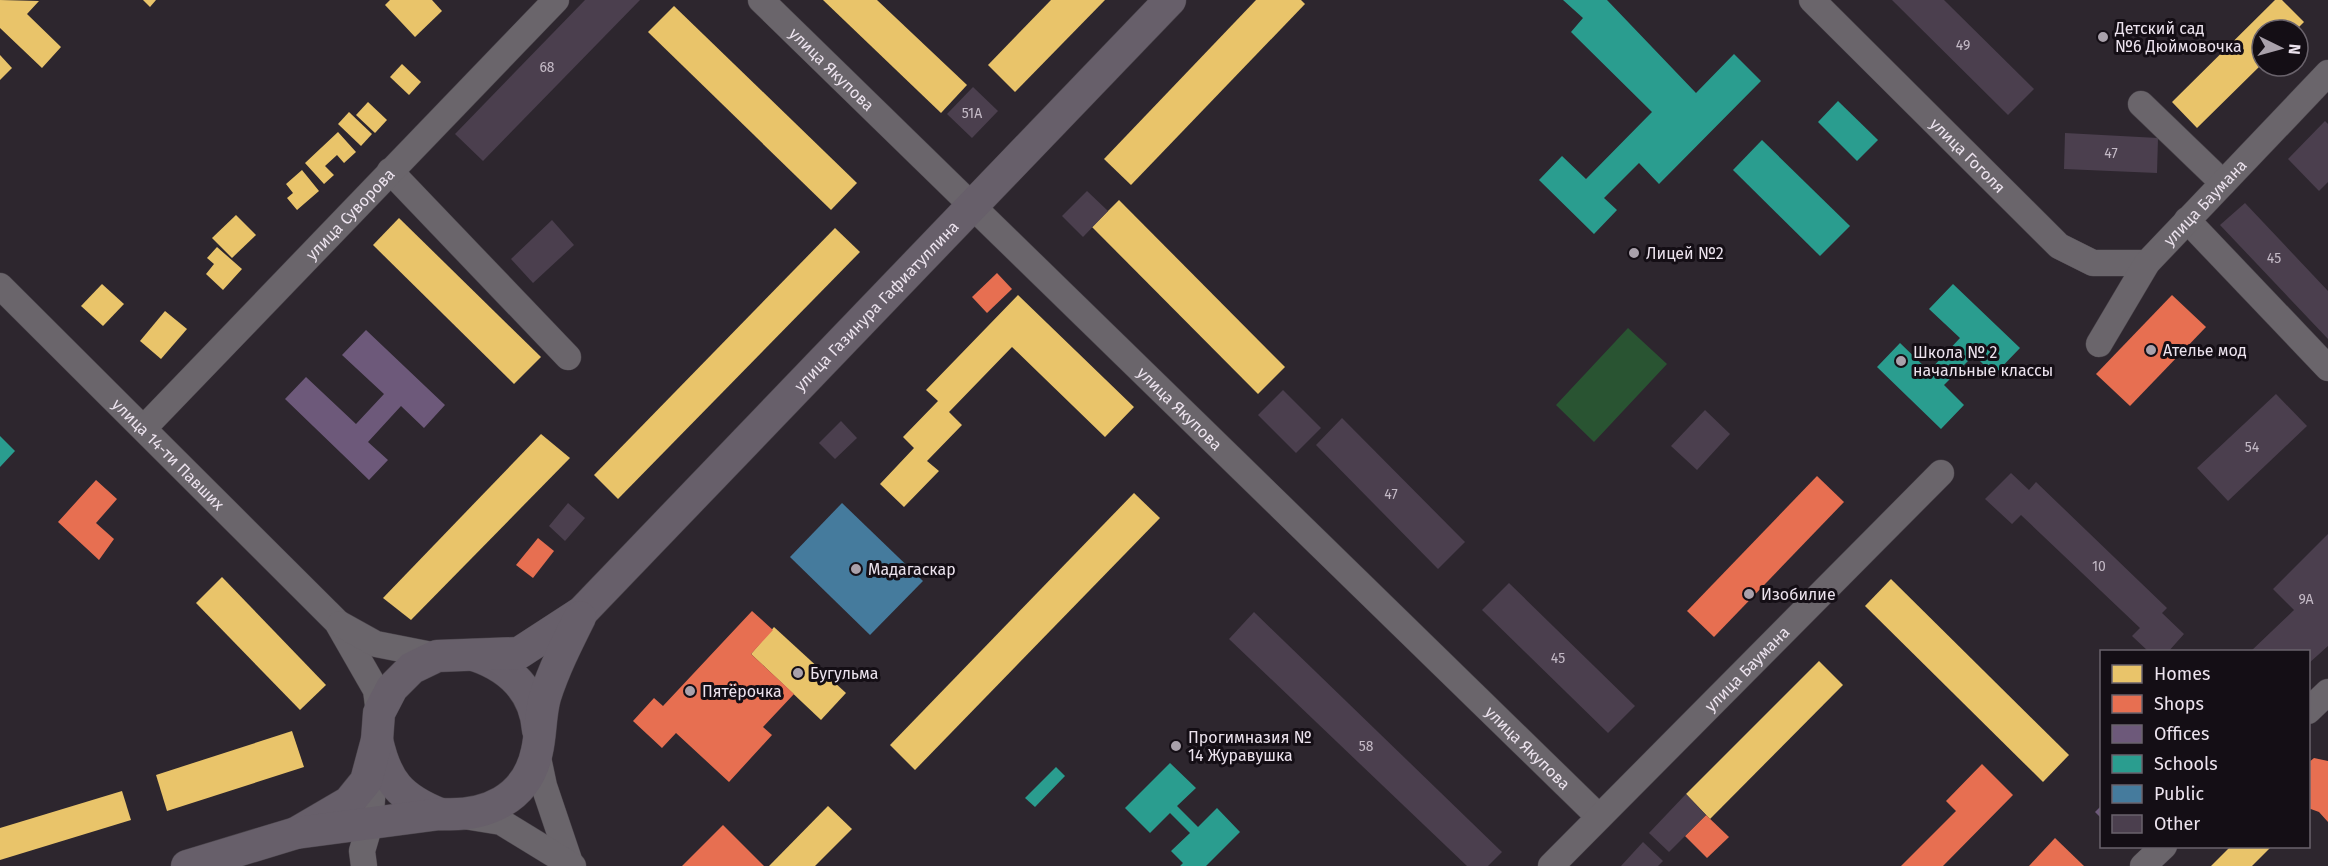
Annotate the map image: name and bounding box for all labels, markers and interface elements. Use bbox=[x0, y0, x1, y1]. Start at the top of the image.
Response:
north arrow bbox=[2250, 18, 2310, 78]
place label: Детский сад №6 Дюймовочка bbox=[2114, 19, 2242, 56]
street label: улица Якупова bbox=[785, 24, 878, 115]
marker: Детский сад №6 Дюймовочка bbox=[2096, 30, 2110, 44]
house number: 49 bbox=[1956, 37, 1970, 54]
text: N bbox=[2285, 43, 2304, 55]
house number: 68 bbox=[539, 59, 555, 76]
house number: 51А bbox=[962, 105, 982, 122]
street label: улица Гоголя bbox=[1926, 114, 2009, 197]
house number: 47 bbox=[2104, 145, 2118, 162]
street label: улица Баумана bbox=[2160, 155, 2251, 250]
street label: улица Суворова bbox=[302, 165, 399, 264]
street label: улица Газинура Гафиатуллина bbox=[790, 217, 963, 395]
place label: Лицей №2 bbox=[1646, 244, 1724, 263]
marker: Лицей №2 bbox=[1627, 246, 1641, 260]
house number: 45 bbox=[2267, 250, 2281, 267]
place label: Ателье мод bbox=[2163, 341, 2247, 360]
place label: Школа № 2 начальные классы bbox=[1913, 343, 2053, 380]
marker: Ателье мод bbox=[2144, 343, 2158, 357]
marker: Школа № 2 начальные классы bbox=[1894, 354, 1908, 368]
street label: улица Якупова bbox=[1133, 363, 1226, 454]
street label: улица 14-ти Павших bbox=[108, 395, 228, 514]
house number: 54 bbox=[2245, 439, 2260, 456]
house number: 47 bbox=[1384, 486, 1398, 503]
house number: 10 bbox=[2092, 558, 2106, 575]
place label: Мадагаскар bbox=[868, 560, 956, 579]
marker: Мадагаскар bbox=[849, 562, 863, 576]
place label: Изобилие bbox=[1761, 585, 1836, 604]
marker: Изобилие bbox=[1742, 587, 1756, 601]
house number: 9А bbox=[2298, 591, 2314, 608]
street label: улица Баумана bbox=[1701, 623, 1793, 716]
house number: 45 bbox=[1551, 650, 1565, 667]
legend bbox=[2100, 650, 2310, 848]
text: Homes bbox=[2154, 663, 2210, 685]
place label: Бугульма bbox=[810, 664, 879, 683]
marker: Бугульма bbox=[791, 666, 805, 680]
place label: Пятёрочка bbox=[702, 682, 782, 701]
marker: Пятёрочка bbox=[683, 684, 697, 698]
text: Shops bbox=[2154, 693, 2204, 715]
street label: улица Якупова bbox=[1481, 702, 1574, 794]
text: Offices bbox=[2154, 723, 2209, 745]
place label: Прогимназия № 14 Журавушка bbox=[1188, 728, 1312, 765]
house number: 58 bbox=[1359, 738, 1374, 755]
marker: Прогимназия № 14 Журавушка bbox=[1169, 739, 1183, 753]
text: Schools bbox=[2154, 753, 2218, 775]
text: Public bbox=[2154, 783, 2204, 805]
text: Other bbox=[2154, 813, 2200, 835]

